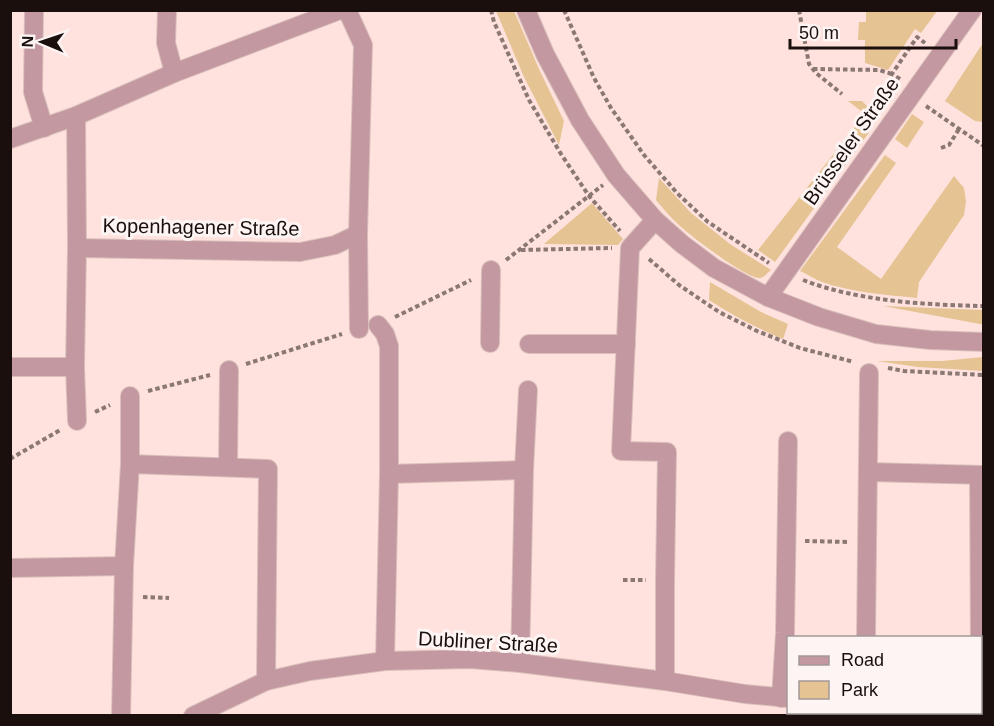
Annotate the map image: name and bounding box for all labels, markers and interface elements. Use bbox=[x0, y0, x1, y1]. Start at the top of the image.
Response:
north arrow bbox=[12, 12, 72, 72]
scale bar bbox=[790, 12, 956, 50]
text: 50 m bbox=[799, 23, 839, 43]
text: N bbox=[19, 35, 36, 48]
street label: Brüsseler Straße bbox=[799, 73, 903, 209]
street label: Kopenhagener Straße bbox=[102, 214, 300, 240]
street label: Dubliner Straße bbox=[417, 627, 559, 657]
legend bbox=[787, 636, 982, 714]
text: Road bbox=[841, 650, 884, 670]
text: Park bbox=[841, 680, 879, 700]

